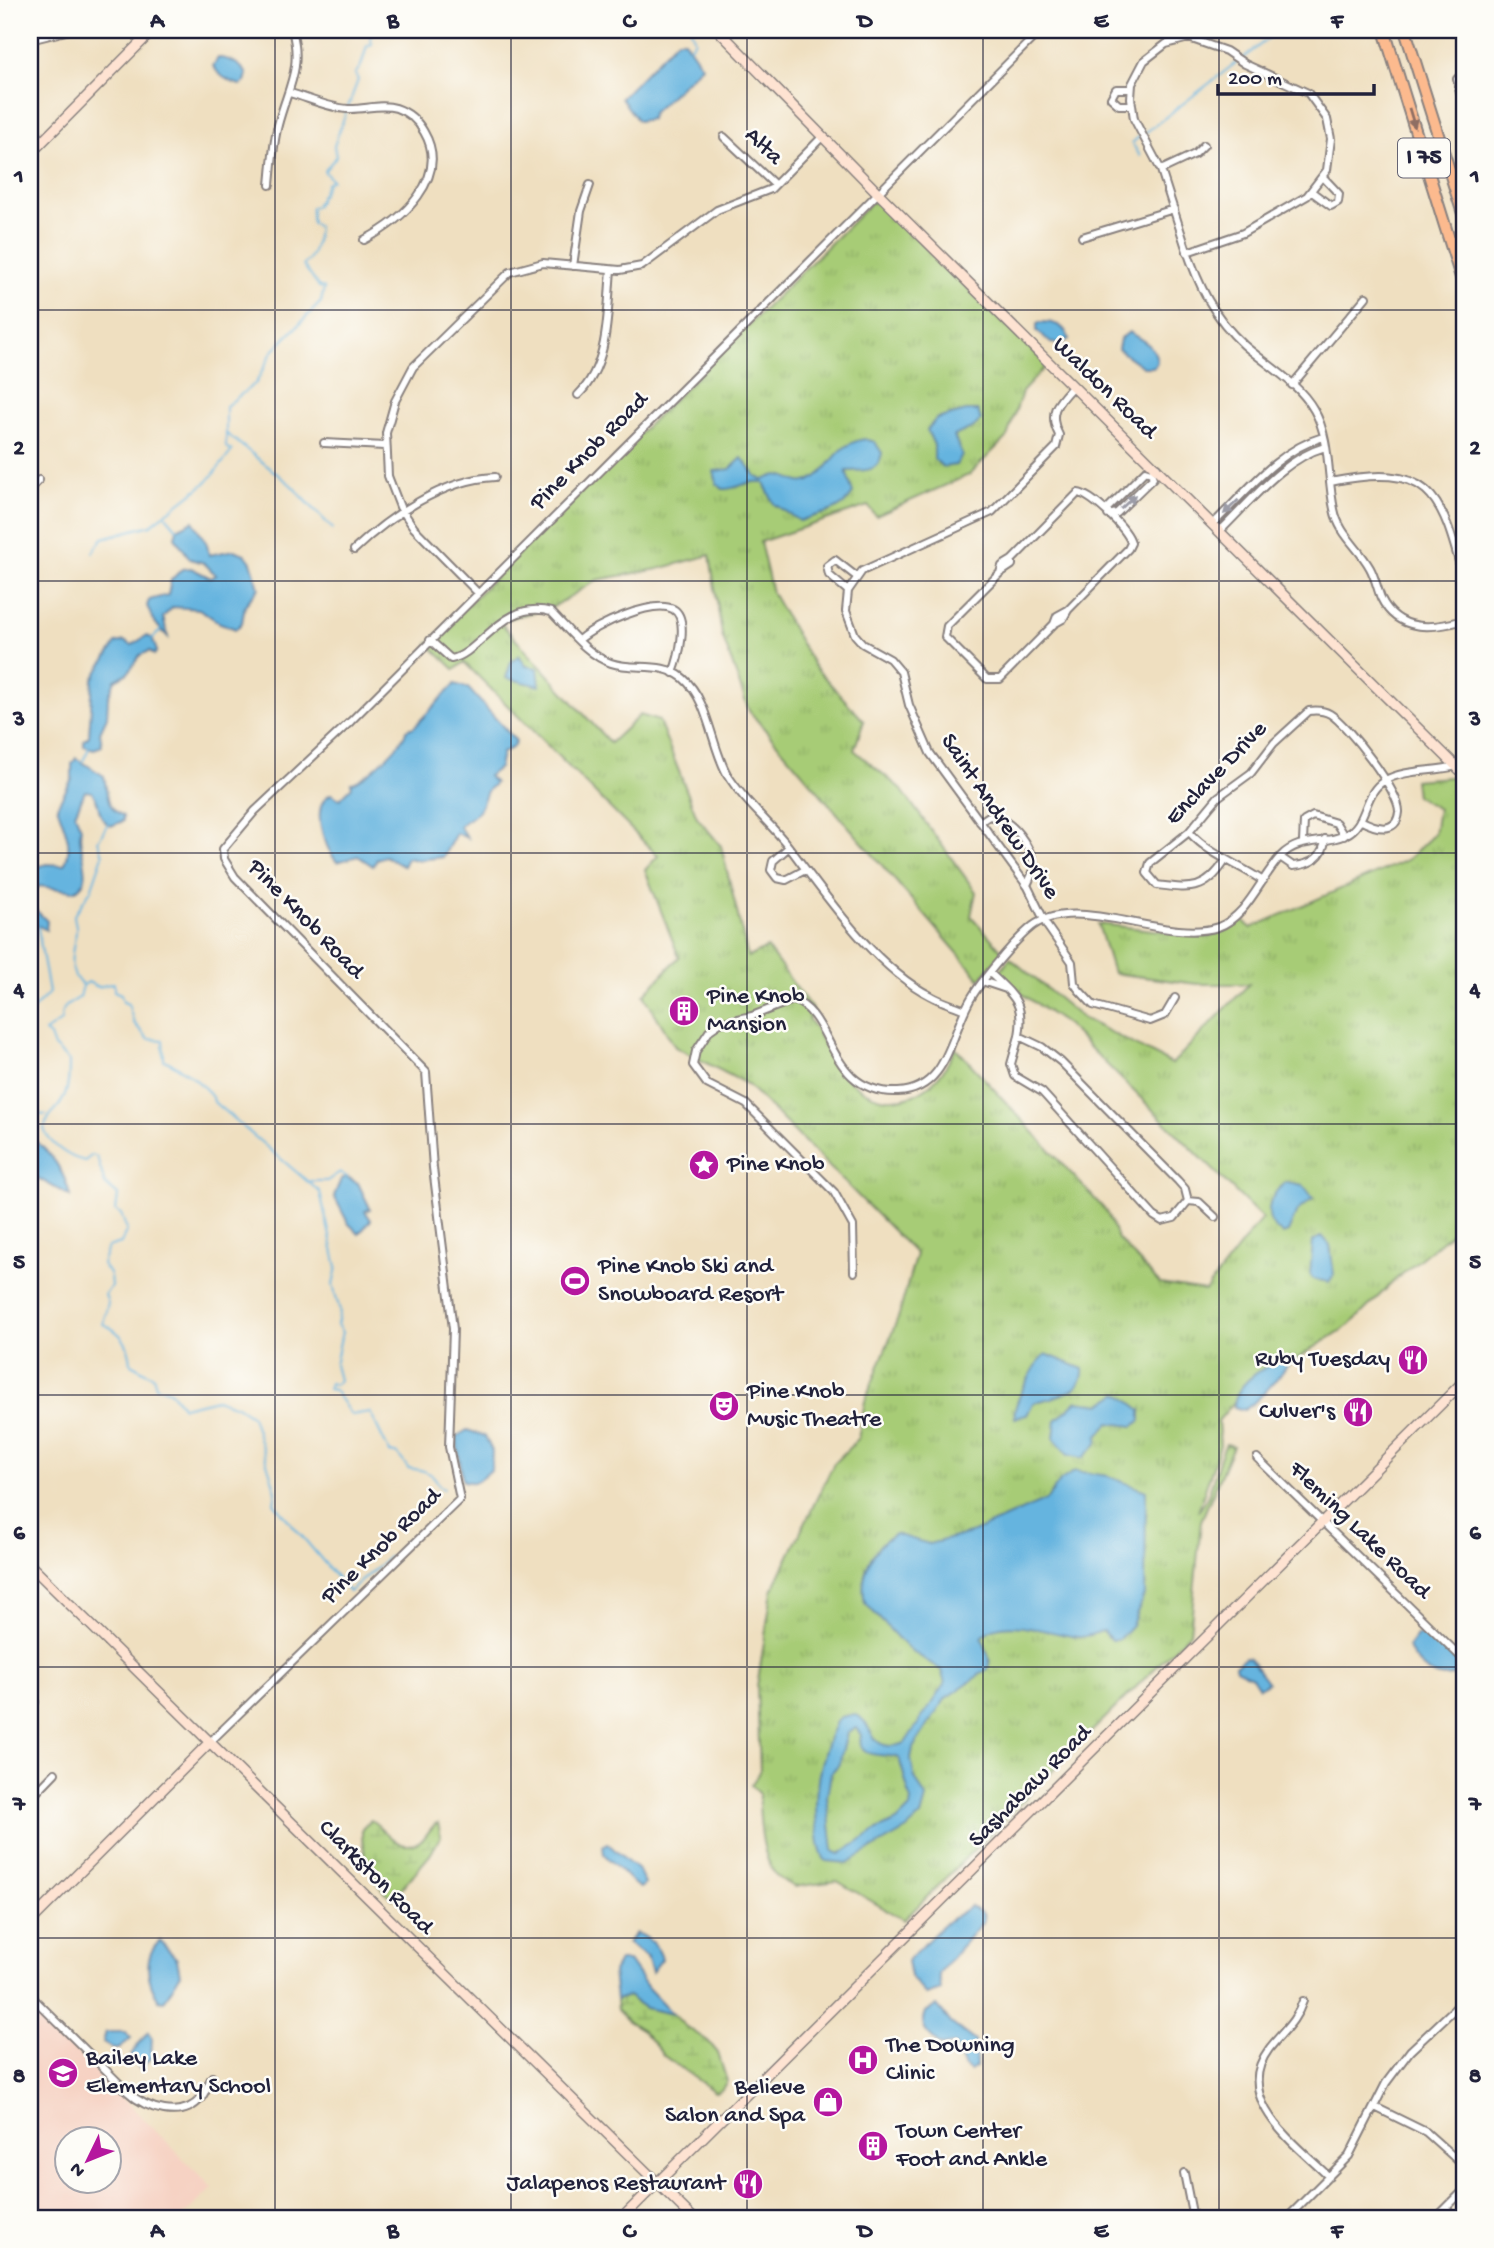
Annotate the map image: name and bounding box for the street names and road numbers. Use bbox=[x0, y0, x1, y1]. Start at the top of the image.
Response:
street label: Alta bbox=[738, 122, 789, 173]
road number: I 75 bbox=[1398, 139, 1450, 178]
street label: Waldon Road bbox=[1045, 332, 1164, 448]
street label: Pine Knob Road bbox=[524, 385, 657, 518]
street label: Enclave Drive bbox=[1160, 715, 1274, 832]
street label: Saint Andrew Drive bbox=[933, 729, 1066, 906]
street label: Pine Knob Road bbox=[240, 853, 371, 987]
street label: Fleming Lake Road bbox=[1281, 1455, 1437, 1607]
street label: Pine Knob Road bbox=[315, 1481, 449, 1612]
street label: Sashabaw Road bbox=[963, 1718, 1100, 1855]
street label: Clarkston Road bbox=[311, 1814, 440, 1943]

